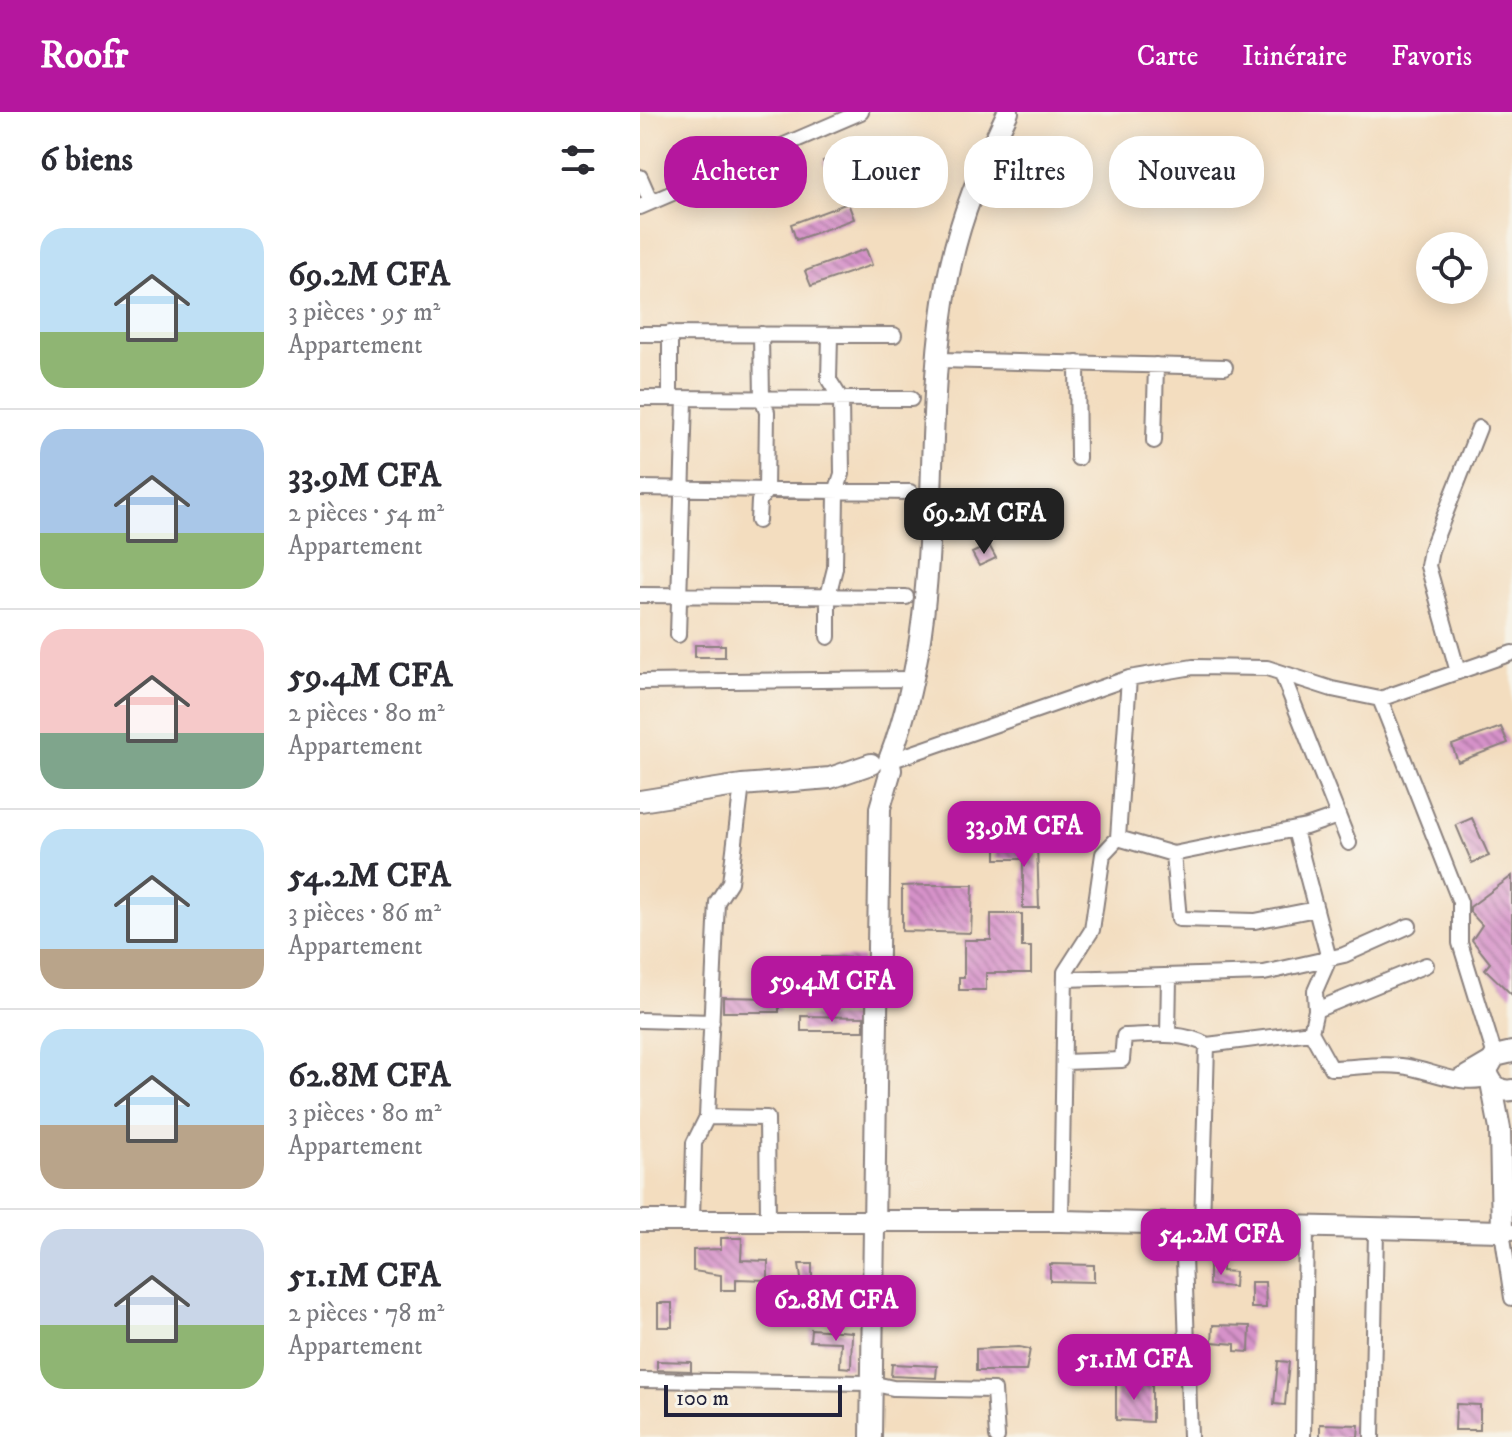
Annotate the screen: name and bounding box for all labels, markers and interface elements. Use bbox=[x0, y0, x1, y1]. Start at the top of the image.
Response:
text: Roofr bbox=[40, 32, 128, 80]
text: Carte bbox=[1137, 39, 1198, 74]
text: Itinéraire bbox=[1242, 39, 1347, 74]
text: Favoris bbox=[1391, 39, 1472, 74]
chip: Acheter bbox=[664, 136, 807, 208]
chip: Louer bbox=[823, 136, 948, 208]
chip: Filtres bbox=[964, 136, 1093, 208]
chip: Nouveau bbox=[1109, 136, 1264, 208]
icon: filters bbox=[556, 138, 600, 182]
text: 6 biens bbox=[40, 139, 133, 181]
map controls bbox=[1416, 232, 1488, 304]
button: locate bbox=[1416, 232, 1488, 304]
text: 69.2M CFA bbox=[288, 254, 450, 296]
icon: home bbox=[104, 260, 200, 356]
text: 3 pièces · 95 m² bbox=[288, 296, 440, 329]
text: Appartement bbox=[288, 329, 422, 362]
text: 33.9M CFA bbox=[288, 455, 441, 497]
icon: home bbox=[104, 461, 200, 557]
pin: 69.2M CFA bbox=[892, 488, 1076, 556]
text: 2 pièces · 54 m² bbox=[288, 497, 444, 530]
text: 69.2M CFA bbox=[922, 497, 1046, 530]
text: Appartement bbox=[288, 530, 422, 563]
text: 59.4M CFA bbox=[288, 655, 452, 697]
icon: home bbox=[104, 661, 200, 757]
text: 2 pièces · 80 m² bbox=[288, 697, 445, 730]
text: Appartement bbox=[288, 730, 422, 763]
pin: 33.9M CFA bbox=[932, 801, 1116, 869]
text: 33.9M CFA bbox=[966, 810, 1082, 843]
text: 54.2M CFA bbox=[288, 855, 451, 897]
icon: home bbox=[104, 861, 200, 957]
text: 3 pièces · 86 m² bbox=[288, 897, 441, 930]
text: Appartement bbox=[288, 930, 422, 963]
pin: 59.4M CFA bbox=[740, 956, 924, 1024]
text: 59.4M CFA bbox=[769, 965, 895, 998]
text: 62.8M CFA bbox=[288, 1055, 451, 1097]
icon: home bbox=[104, 1061, 200, 1157]
text: 3 pièces · 80 m² bbox=[288, 1097, 442, 1130]
text: Appartement bbox=[288, 1130, 422, 1163]
pin: 54.2M CFA bbox=[1129, 1209, 1313, 1277]
text: 54.2M CFA bbox=[1159, 1218, 1283, 1251]
text: 51.1M CFA bbox=[288, 1255, 440, 1297]
icon: home bbox=[104, 1261, 200, 1357]
pin: 62.8M CFA bbox=[744, 1275, 928, 1343]
text: 62.8M CFA bbox=[774, 1284, 898, 1317]
text: 2 pièces · 78 m² bbox=[288, 1297, 444, 1330]
text: Appartement bbox=[288, 1330, 422, 1363]
pin: 51.1M CFA bbox=[1042, 1334, 1226, 1402]
text: 51.1M CFA bbox=[1076, 1343, 1192, 1376]
scale bar bbox=[664, 1381, 842, 1417]
text: 100 m bbox=[676, 1385, 729, 1412]

